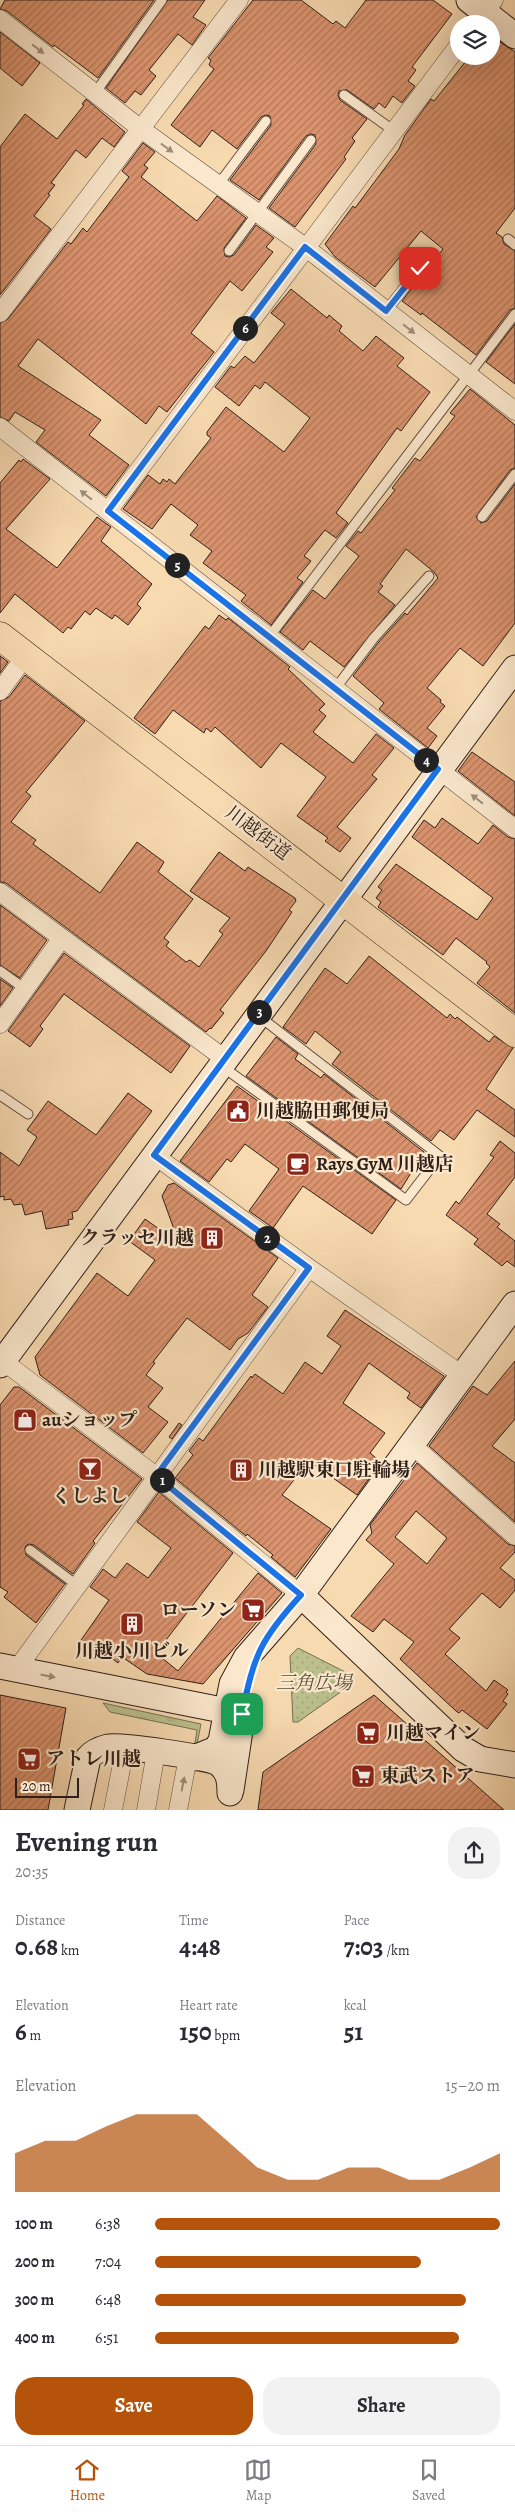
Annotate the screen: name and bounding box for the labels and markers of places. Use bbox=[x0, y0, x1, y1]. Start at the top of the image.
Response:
pin bbox=[399, 247, 441, 289]
pin: 6 bbox=[232, 316, 258, 340]
pin: 5 bbox=[164, 552, 190, 578]
pin: 4 bbox=[414, 748, 438, 772]
pin: 3 bbox=[246, 1000, 272, 1024]
public building icon: 川越脇田郵便局 bbox=[225, 1098, 251, 1124]
place label: 川越脇田郵便局 bbox=[256, 1098, 389, 1124]
cafe icon: Rays GyM 川越店 bbox=[285, 1151, 311, 1177]
place label: Rays GyM 川越店 bbox=[316, 1151, 454, 1177]
place label: クラッセ川越 bbox=[80, 1225, 194, 1251]
building icon: クラッセ川越 bbox=[199, 1225, 225, 1251]
pin: 2 bbox=[254, 1226, 280, 1250]
shop icon: auショップ bbox=[12, 1407, 38, 1433]
place label: auショップ bbox=[42, 1407, 137, 1433]
bar icon: くしよし bbox=[77, 1456, 103, 1482]
building icon: 川越駅東口駐輪場 bbox=[228, 1457, 254, 1483]
place label: 川越駅東口駐輪場 bbox=[258, 1457, 410, 1483]
pin: 1 bbox=[150, 1468, 174, 1492]
place label: くしよし bbox=[52, 1483, 128, 1509]
place label: ローソン bbox=[161, 1597, 236, 1623]
supermarket icon: ローソン bbox=[240, 1597, 266, 1623]
building icon: 川越小川ビル bbox=[119, 1611, 145, 1637]
place label: 川越小川ビル bbox=[75, 1638, 189, 1664]
pin bbox=[221, 1693, 263, 1735]
supermarket icon: 川越マイン bbox=[355, 1720, 381, 1746]
place label: 川越マイン bbox=[386, 1720, 481, 1746]
supermarket icon: アトレ川越 bbox=[16, 1746, 42, 1772]
place label: アトレ川越 bbox=[46, 1746, 141, 1772]
supermarket icon: 東武ストア bbox=[350, 1763, 376, 1789]
place label: 東武ストア bbox=[380, 1763, 474, 1789]

